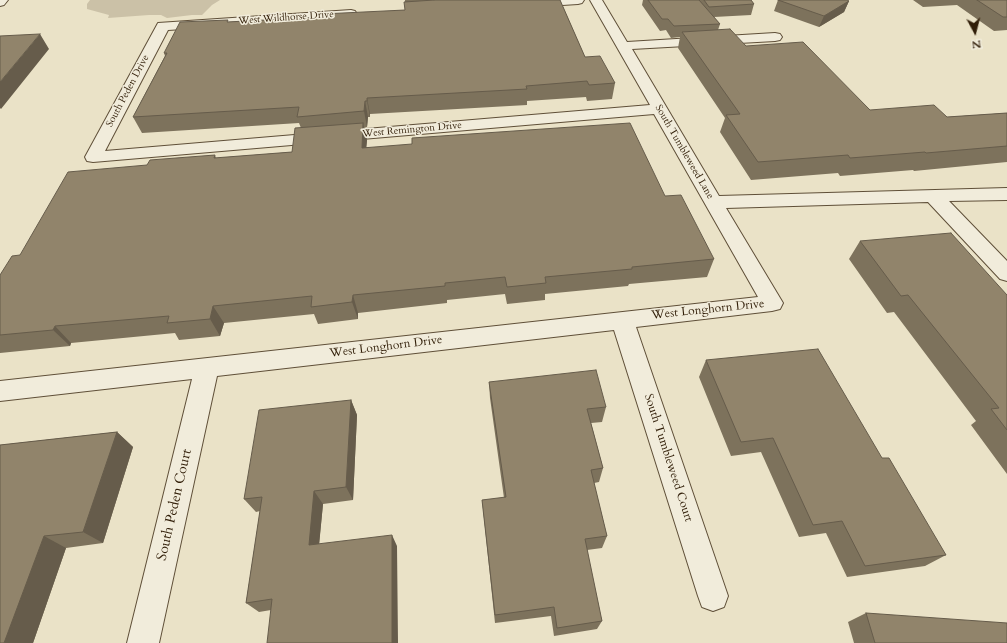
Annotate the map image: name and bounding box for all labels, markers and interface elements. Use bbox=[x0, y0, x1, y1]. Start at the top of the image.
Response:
street label: West Wildhorse Drive bbox=[238, 9, 334, 27]
north arrow bbox=[955, 12, 995, 52]
text: N bbox=[971, 36, 982, 52]
street label: South Peden Drive bbox=[104, 53, 152, 129]
street label: South Tumbleweed Lane bbox=[652, 103, 716, 201]
street label: West Remington Drive bbox=[362, 120, 462, 140]
street label: West Longhorn Drive bbox=[651, 297, 765, 323]
street label: West Longhorn Drive bbox=[329, 333, 443, 361]
street label: South Tumbleweed Court bbox=[640, 392, 696, 524]
street label: South Peden Court bbox=[154, 448, 196, 562]

